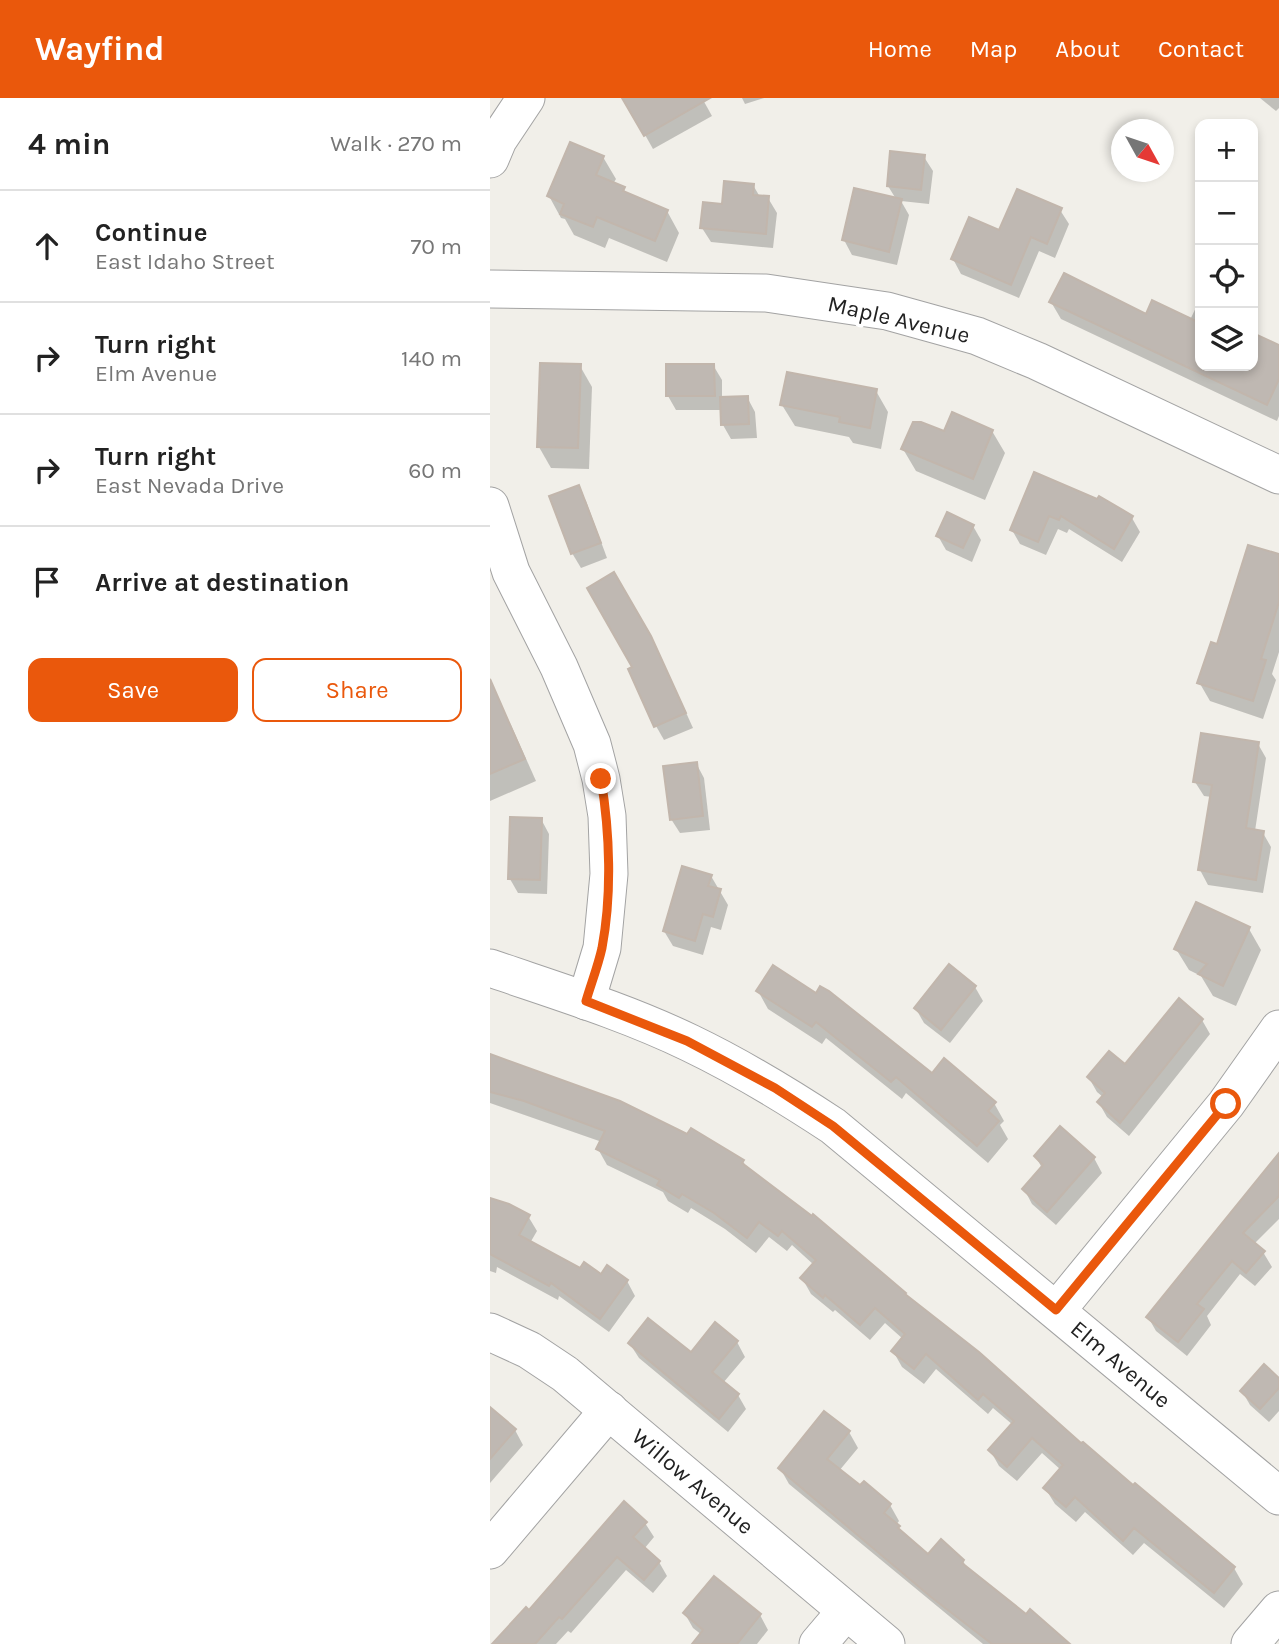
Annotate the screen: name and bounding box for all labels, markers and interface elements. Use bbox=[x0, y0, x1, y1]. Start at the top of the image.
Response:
text: Wayfind bbox=[35, 30, 165, 68]
text: Home bbox=[868, 35, 932, 63]
text: Map bbox=[970, 35, 1017, 63]
text: About bbox=[1055, 35, 1120, 63]
text: Contact bbox=[1158, 35, 1244, 63]
north arrow bbox=[1111, 119, 1174, 182]
map controls bbox=[1195, 119, 1258, 371]
button: + bbox=[1195, 119, 1258, 182]
text: 4 min bbox=[28, 126, 110, 162]
text: Walk · 270 m bbox=[330, 130, 462, 157]
button: − bbox=[1195, 182, 1258, 245]
text: Continue bbox=[95, 217, 207, 248]
icon: ahead bbox=[28, 227, 66, 265]
text: 70 m bbox=[411, 233, 462, 260]
button: locate bbox=[1195, 245, 1258, 308]
text: East Idaho Street bbox=[95, 248, 275, 275]
street label: Maple Avenue bbox=[825, 290, 973, 349]
button: layers bbox=[1195, 308, 1258, 371]
text: Turn right bbox=[95, 329, 216, 360]
icon: right bbox=[28, 339, 66, 377]
text: 140 m bbox=[401, 345, 462, 372]
text: Elm Avenue bbox=[95, 360, 217, 387]
text: Turn right bbox=[95, 441, 216, 472]
icon: right bbox=[28, 451, 66, 489]
text: 60 m bbox=[408, 457, 462, 484]
text: East Nevada Drive bbox=[95, 472, 284, 499]
icon: arrive bbox=[28, 563, 66, 601]
text: Arrive at destination bbox=[95, 567, 349, 598]
button: Save bbox=[28, 658, 238, 722]
button: Share bbox=[252, 658, 462, 722]
route end bbox=[585, 763, 616, 794]
route start bbox=[1210, 1088, 1241, 1119]
street label: Elm Avenue bbox=[1065, 1315, 1176, 1414]
street label: Willow Avenue bbox=[626, 1423, 759, 1540]

